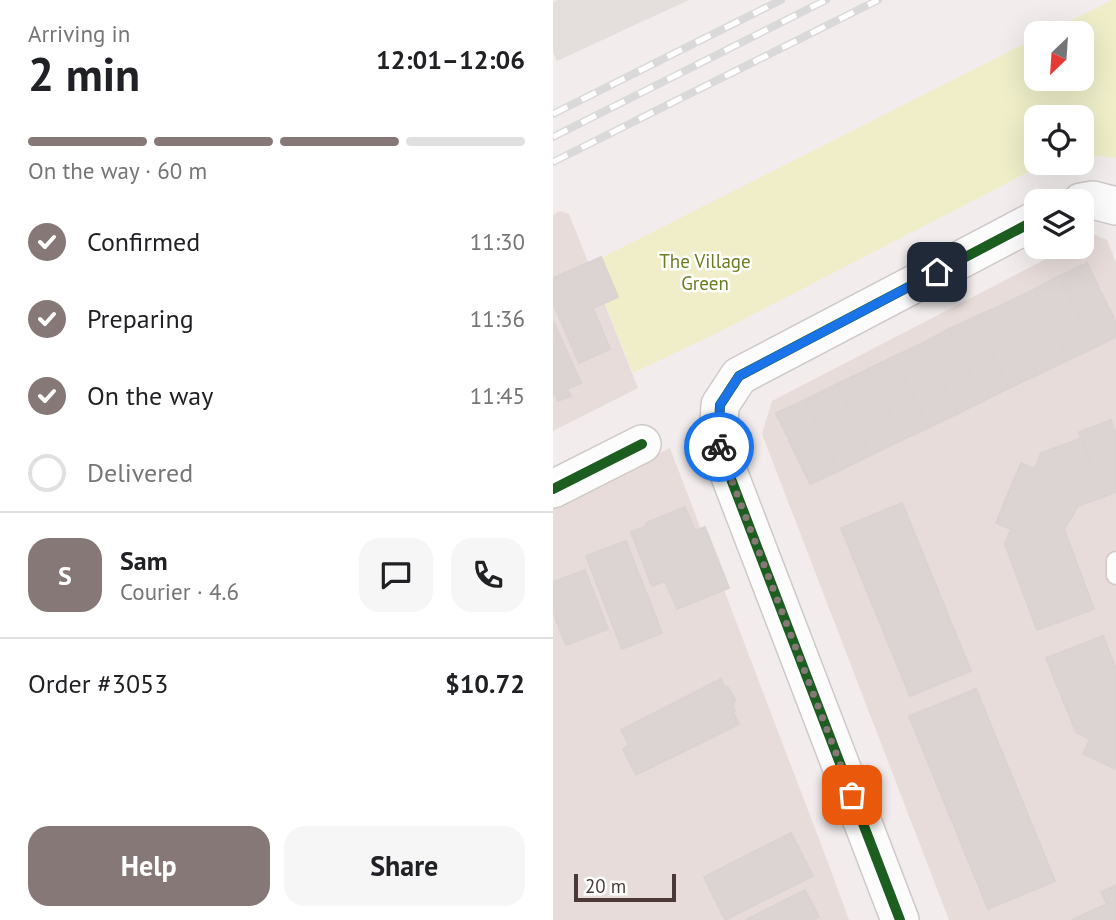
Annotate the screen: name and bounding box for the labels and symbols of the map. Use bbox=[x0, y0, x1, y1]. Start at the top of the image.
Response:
north arrow bbox=[1024, 21, 1094, 91]
pin bbox=[907, 242, 967, 302]
park label: The Village Green bbox=[659, 249, 751, 295]
courier bbox=[684, 412, 754, 482]
pin bbox=[822, 765, 882, 825]
scale bar bbox=[574, 871, 675, 903]

